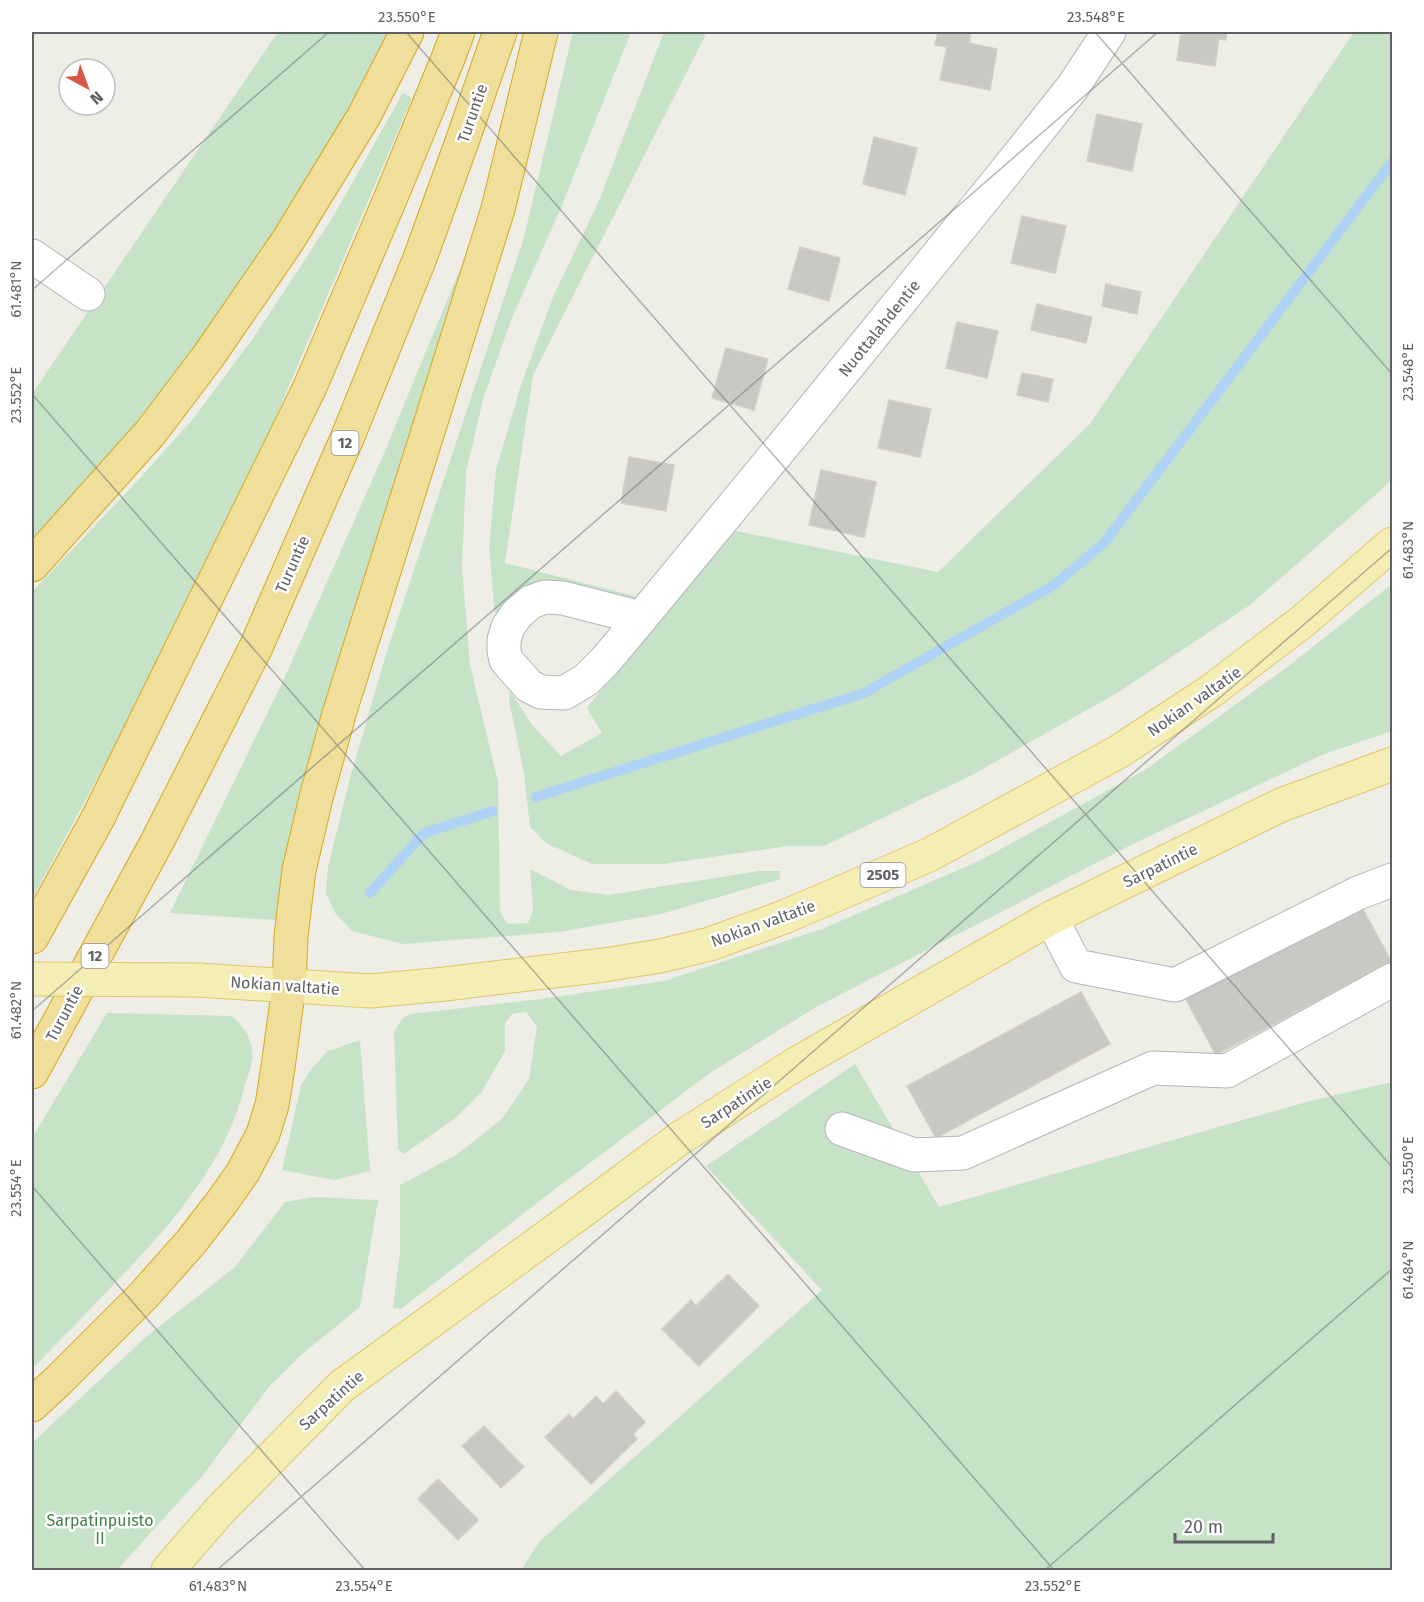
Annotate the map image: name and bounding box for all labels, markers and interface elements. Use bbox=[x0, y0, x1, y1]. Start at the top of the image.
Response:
text: 23.550°E bbox=[378, 8, 436, 26]
text: 23.548°E bbox=[1067, 8, 1125, 26]
north arrow bbox=[57, 57, 117, 117]
street label: Turuntie bbox=[454, 81, 491, 145]
text: N bbox=[86, 87, 107, 109]
text: 61.481°N bbox=[7, 260, 25, 318]
street label: Nuottalahdentie bbox=[835, 276, 924, 381]
text: 23.548°E bbox=[1399, 343, 1417, 401]
text: 23.552°E bbox=[7, 367, 25, 423]
road number: 12 bbox=[332, 431, 358, 455]
text: 61.483°N bbox=[1399, 521, 1417, 579]
street label: Turuntie bbox=[271, 533, 314, 596]
street label: Nokian valtatie bbox=[1144, 662, 1245, 741]
street label: Sarpatintie bbox=[1120, 839, 1200, 892]
road number: 2505 bbox=[860, 863, 906, 887]
street label: Nokian valtatie bbox=[708, 896, 818, 951]
road number: 12 bbox=[82, 944, 109, 968]
street label: Nokian valtatie bbox=[230, 972, 340, 999]
text: 61.482°N bbox=[7, 981, 25, 1039]
street label: Turuntie bbox=[42, 982, 87, 1045]
street label: Sarpatintie bbox=[697, 1073, 775, 1132]
text: 23.550°E bbox=[1399, 1136, 1417, 1194]
text: 23.554°E bbox=[7, 1159, 25, 1217]
text: 61.484°N bbox=[1399, 1240, 1417, 1300]
street label: Sarpatintie bbox=[295, 1366, 368, 1434]
scale bar bbox=[1175, 1506, 1272, 1544]
park label: Sarpatinpuisto II bbox=[47, 1511, 154, 1548]
text: 20 m bbox=[1184, 1516, 1223, 1538]
text: 61.483°N bbox=[189, 1577, 247, 1595]
text: 23.554°E bbox=[335, 1577, 393, 1595]
text: 23.552°E bbox=[1025, 1577, 1081, 1595]

